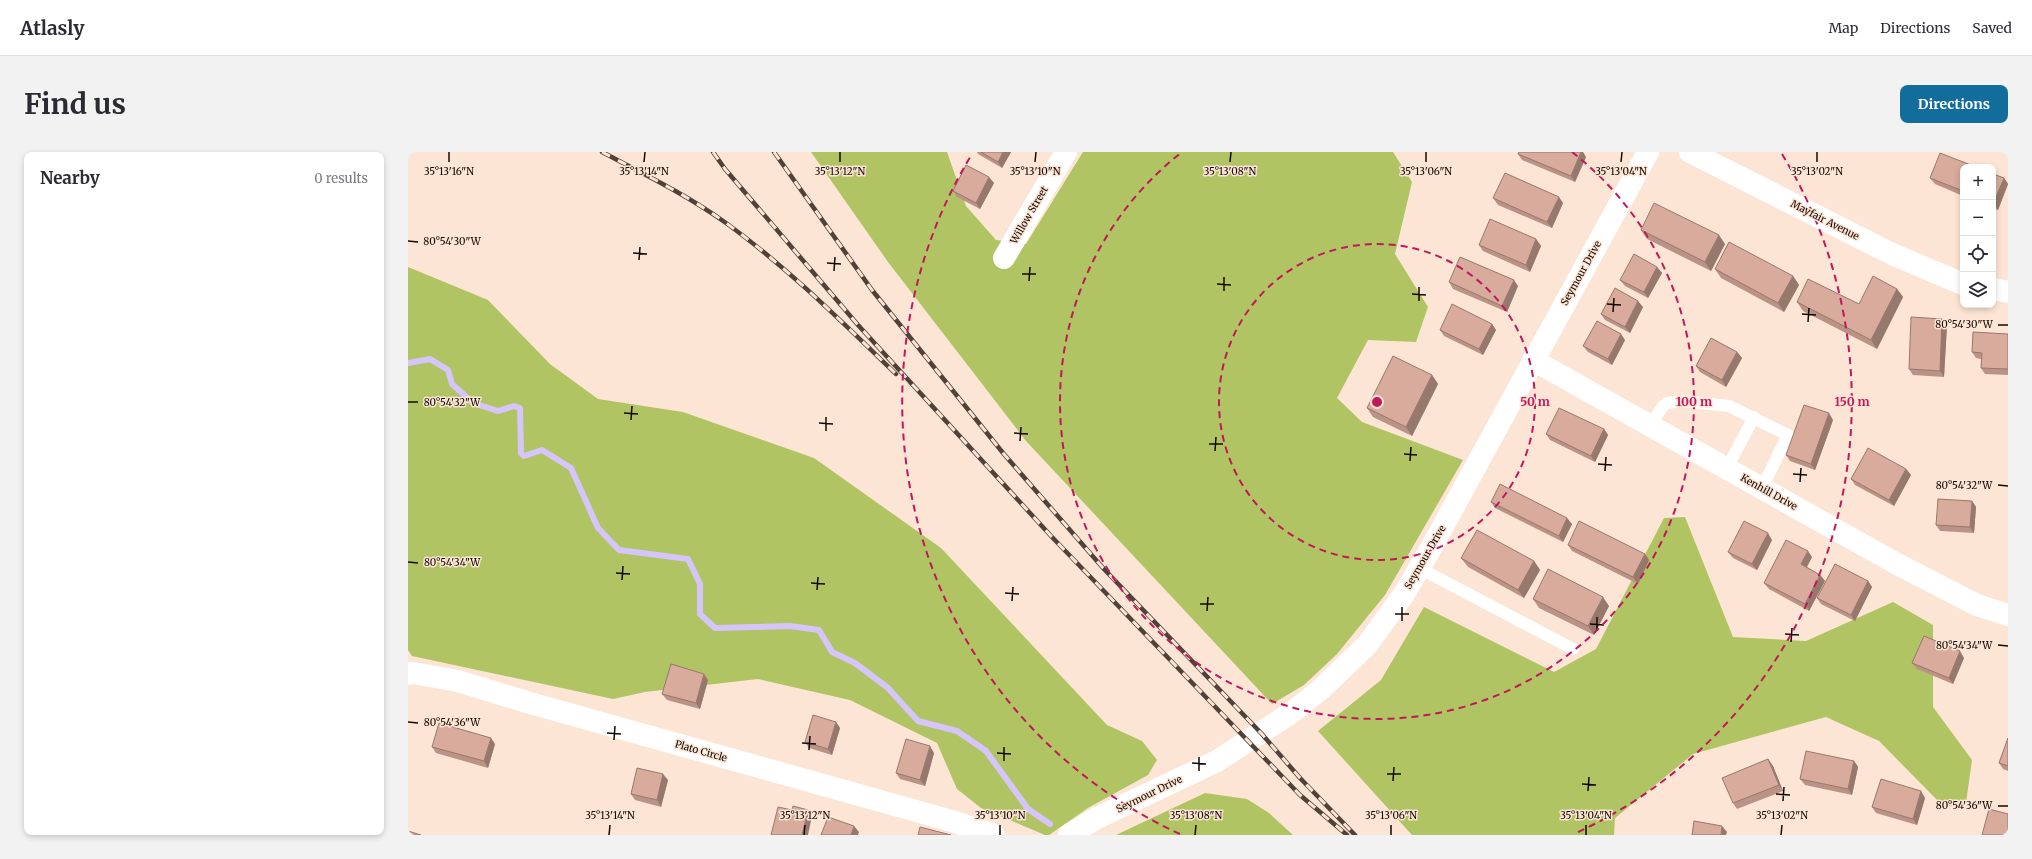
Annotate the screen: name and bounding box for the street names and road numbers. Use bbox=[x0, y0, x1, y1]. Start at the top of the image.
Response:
street label: Willow Street bbox=[1007, 184, 1051, 247]
street label: Mayfair Avenue bbox=[1788, 197, 1862, 243]
street label: Seymour Drive bbox=[1558, 238, 1604, 308]
street label: Kenhill Drive bbox=[1738, 471, 1800, 513]
street label: Seymour Drive bbox=[1401, 523, 1449, 591]
street label: Plato Circle bbox=[673, 737, 729, 765]
street label: Seymour Drive bbox=[1114, 772, 1184, 816]

